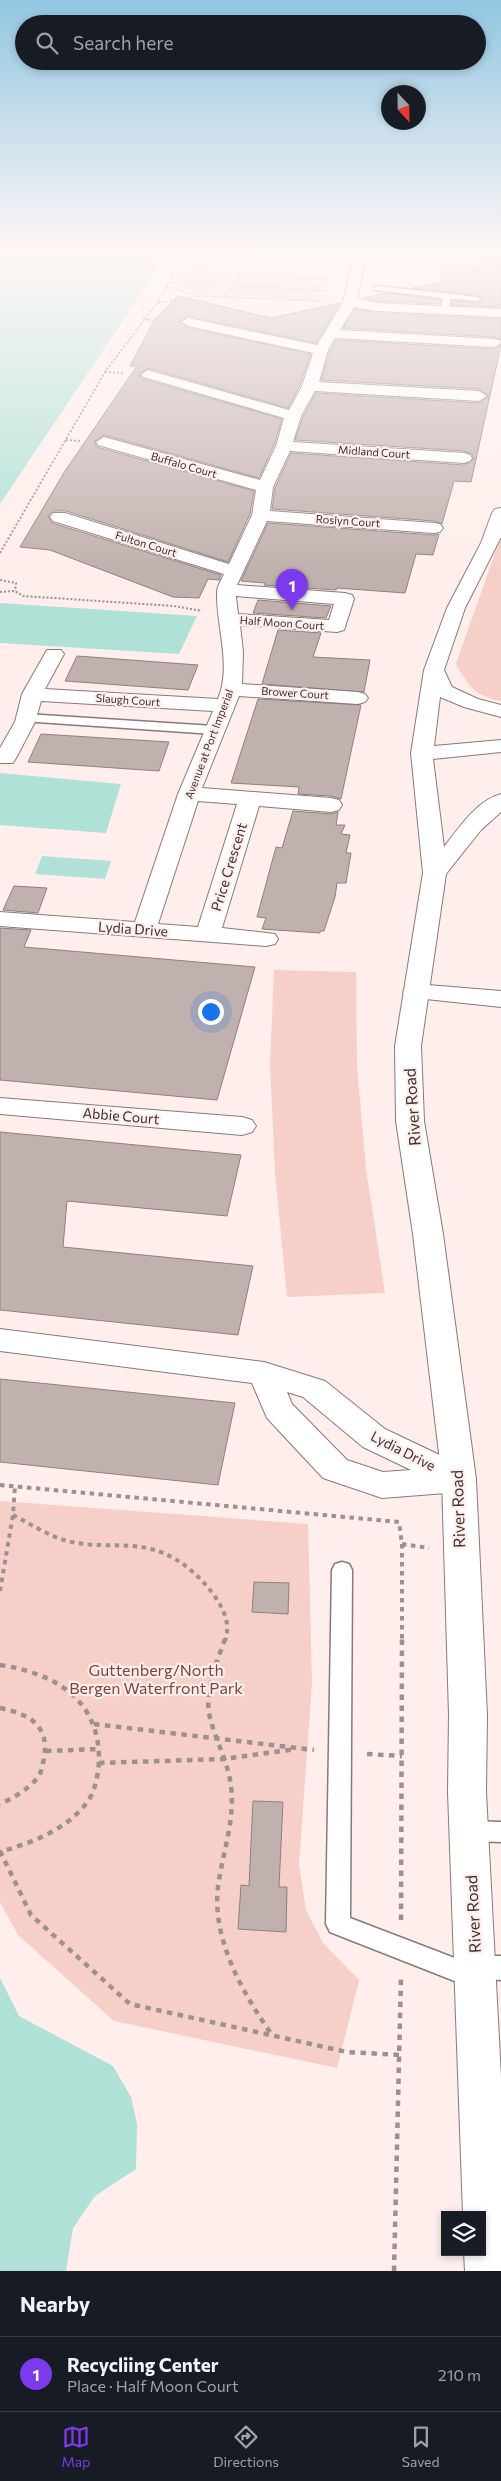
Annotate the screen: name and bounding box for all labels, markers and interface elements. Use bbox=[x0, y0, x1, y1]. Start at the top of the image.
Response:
search box bbox=[15, 15, 486, 70]
icon: search bbox=[33, 29, 61, 57]
text: Search here bbox=[73, 31, 173, 54]
north arrow bbox=[381, 85, 426, 130]
street label: Midland Court bbox=[338, 442, 411, 461]
street label: Buffalo Court bbox=[150, 449, 219, 480]
street label: Roslyn Court bbox=[315, 512, 381, 529]
street label: Fulton Court bbox=[114, 528, 179, 559]
pin: 1 bbox=[276, 569, 308, 610]
street label: Half Moon Court bbox=[239, 613, 325, 632]
street label: Brower Court bbox=[261, 684, 330, 701]
street label: Avenue at Port Imperial bbox=[182, 687, 235, 800]
street label: Slaugh Court bbox=[95, 691, 161, 708]
street label: Price Crescent bbox=[207, 820, 250, 913]
street label: Lydia Drive bbox=[97, 918, 169, 939]
your location bbox=[198, 999, 224, 1025]
street label: River Road bbox=[399, 1067, 424, 1147]
street label: Abbie Court bbox=[82, 1104, 160, 1127]
street label: Lydia Drive bbox=[368, 1427, 438, 1474]
street label: River Road bbox=[447, 1470, 468, 1548]
park label: Guttenberg/North Bergen Waterfront Park bbox=[69, 1660, 243, 1697]
street label: River Road bbox=[461, 1875, 484, 1953]
map controls bbox=[441, 2211, 486, 2256]
button: layers bbox=[441, 2211, 486, 2256]
text: Nearby bbox=[20, 2291, 90, 2316]
text: Recycliing Center bbox=[67, 2353, 219, 2376]
text: 1 bbox=[32, 2365, 40, 2384]
text: 210 m bbox=[438, 2365, 481, 2384]
text: Place · Half Moon Court bbox=[67, 2376, 239, 2395]
tab: Map bbox=[61, 2423, 90, 2470]
tab: Directions bbox=[213, 2423, 279, 2470]
tab: Saved bbox=[402, 2423, 440, 2470]

